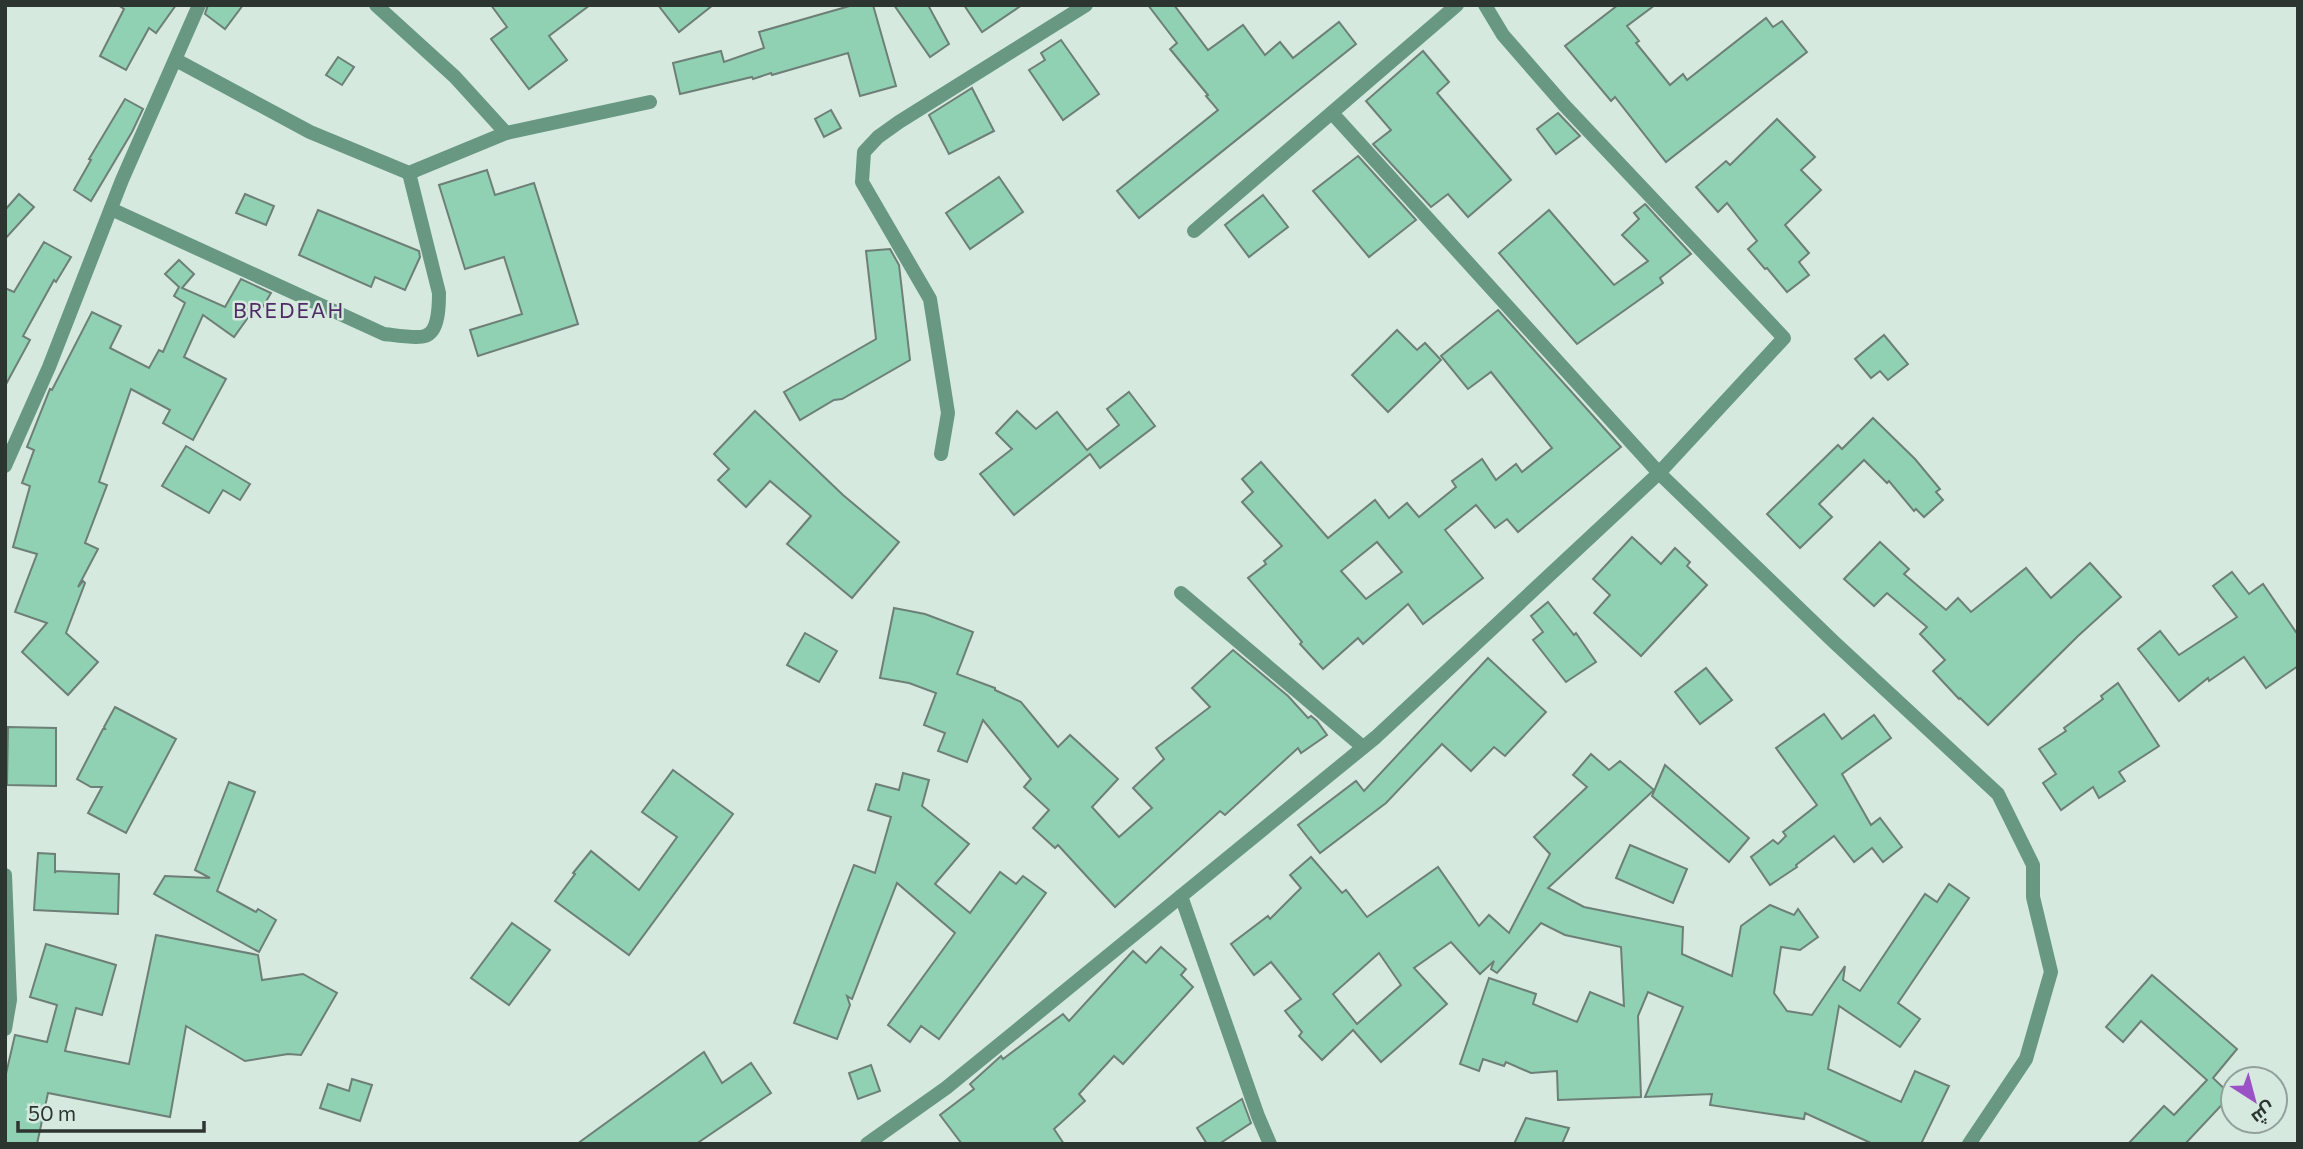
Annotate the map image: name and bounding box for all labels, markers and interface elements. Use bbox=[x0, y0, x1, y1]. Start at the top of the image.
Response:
district label: BREDEAH bbox=[233, 297, 345, 322]
north arrow bbox=[2219, 1065, 2289, 1135]
scale bar bbox=[18, 1090, 203, 1134]
text: ش bbox=[2247, 1097, 2281, 1131]
text: 50 m bbox=[28, 1100, 76, 1125]

